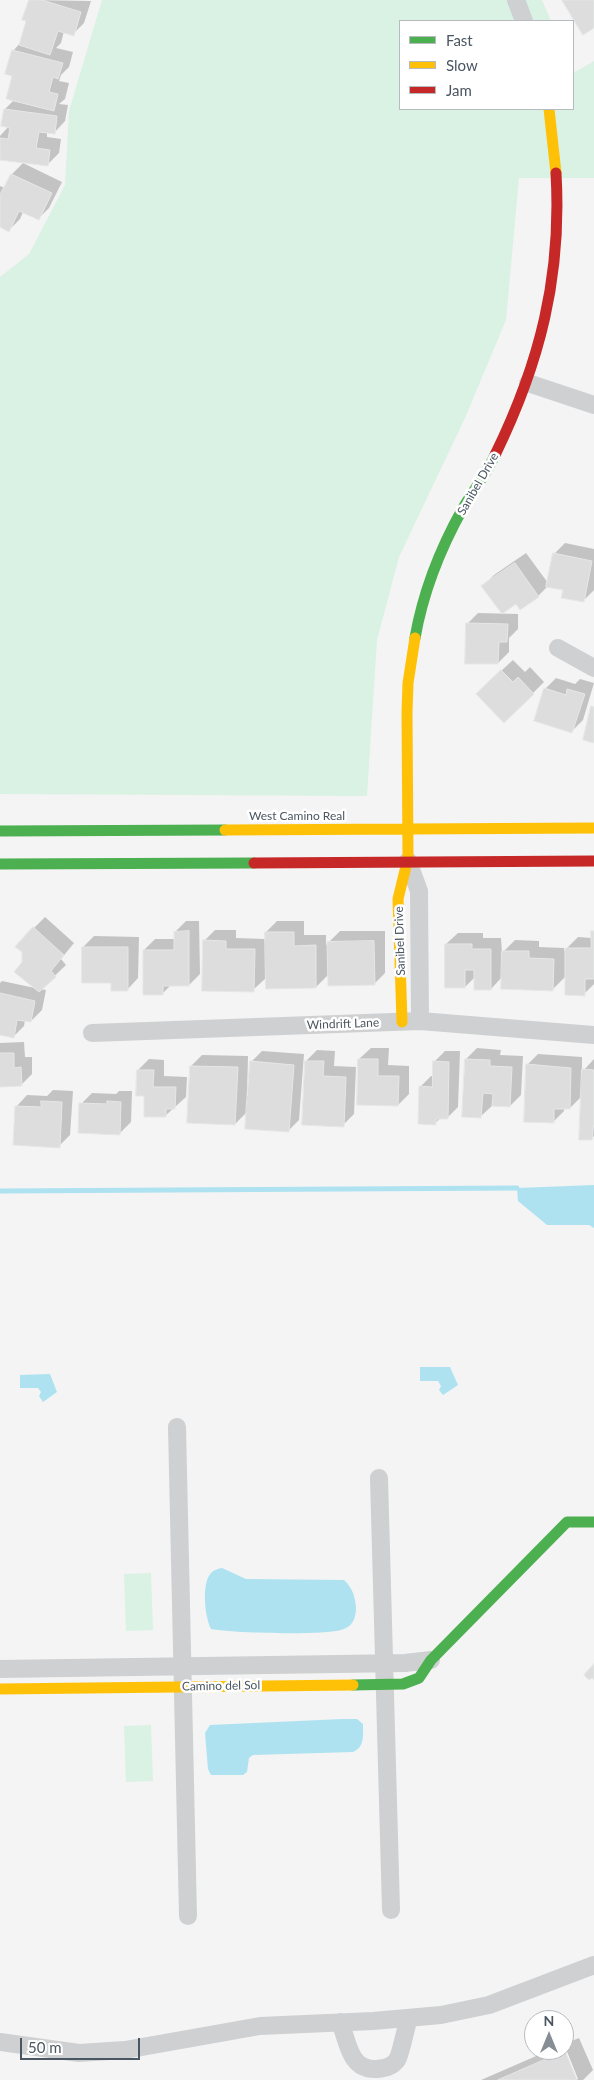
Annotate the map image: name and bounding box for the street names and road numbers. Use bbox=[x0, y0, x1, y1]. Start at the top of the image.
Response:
street label: Sanibel Drive bbox=[454, 450, 502, 518]
street label: West Camino Real bbox=[249, 809, 345, 823]
street label: Sanibel Drive bbox=[392, 906, 408, 976]
street label: Windrift Lane bbox=[307, 1016, 379, 1032]
street label: Camino del Sol bbox=[182, 1678, 260, 1694]

